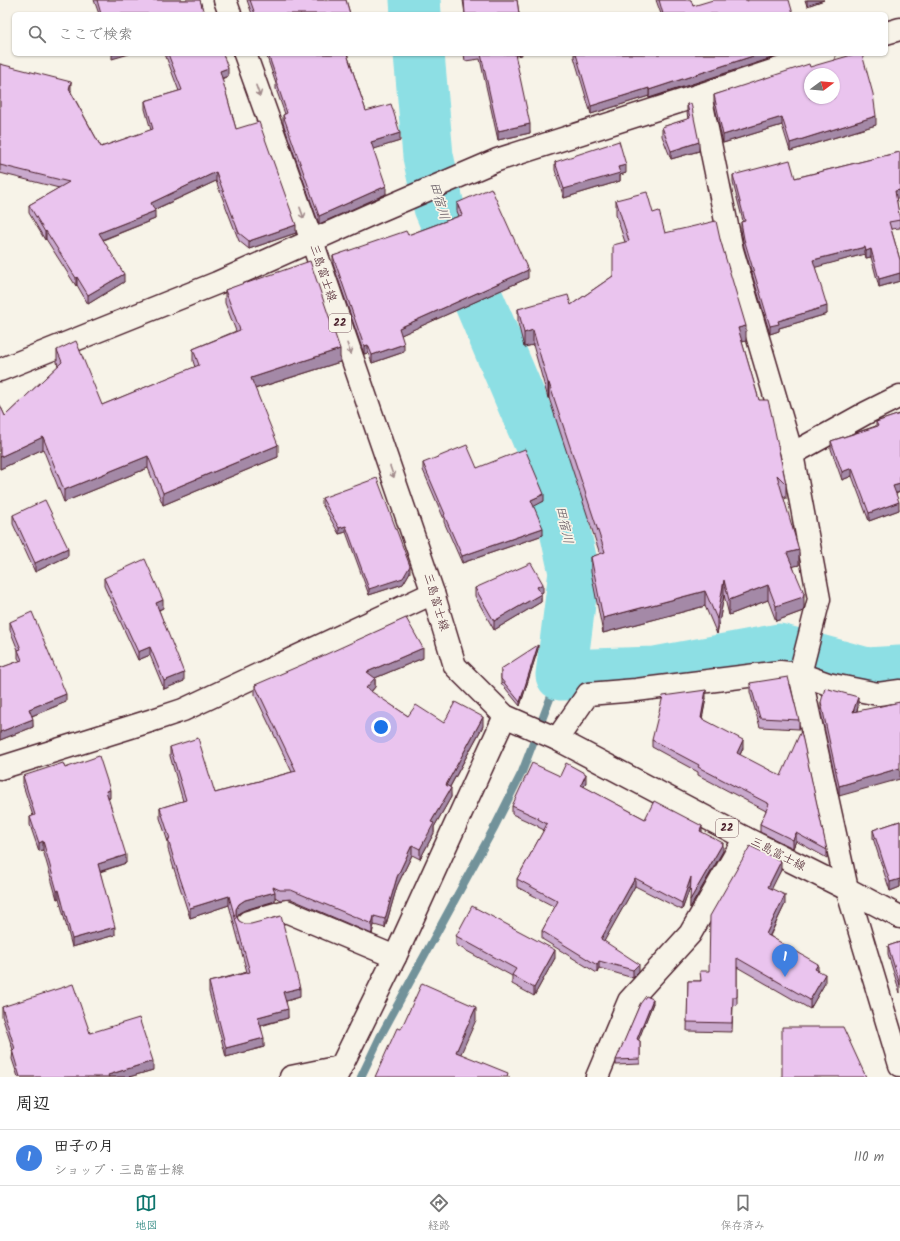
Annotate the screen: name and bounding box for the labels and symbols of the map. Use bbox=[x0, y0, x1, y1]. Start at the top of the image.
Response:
north arrow bbox=[804, 68, 840, 104]
one-way arrow bbox=[254, 84, 262, 96]
water label: 田宿川 bbox=[424, 179, 454, 223]
one-way arrow bbox=[298, 207, 306, 219]
street label: 三島富士線 bbox=[304, 242, 342, 304]
road number: 22 bbox=[329, 314, 351, 332]
one-way arrow bbox=[346, 342, 353, 355]
one-way arrow bbox=[388, 466, 396, 478]
water label: 田宿川 bbox=[550, 504, 578, 546]
street label: 三島富士線 bbox=[418, 571, 454, 633]
your location bbox=[371, 717, 391, 737]
road number: 22 bbox=[716, 819, 738, 837]
street label: 三島富士線 bbox=[747, 832, 809, 876]
pin: 1 bbox=[772, 944, 798, 977]

